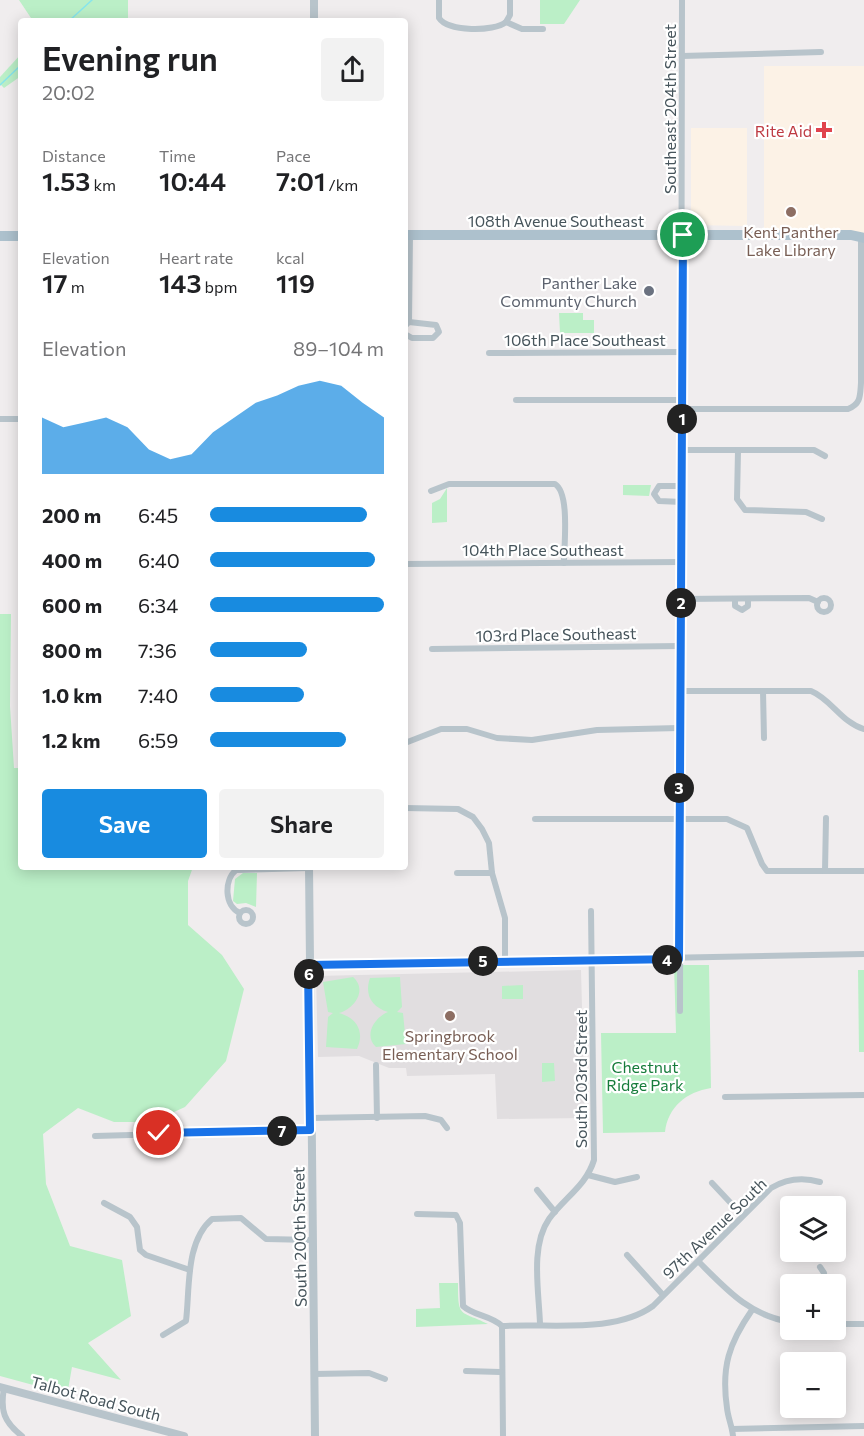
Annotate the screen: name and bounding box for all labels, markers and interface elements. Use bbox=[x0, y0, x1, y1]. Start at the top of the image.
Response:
street label: Southeast 204th Street bbox=[660, 23, 679, 194]
text: Evening run bbox=[42, 37, 218, 78]
button: share bbox=[321, 38, 384, 101]
text: 20:02 bbox=[42, 80, 95, 104]
place label: Rite Aid bbox=[755, 121, 812, 140]
marker: Rite Aid bbox=[817, 123, 831, 137]
text: Distance bbox=[42, 146, 106, 165]
text: Time bbox=[159, 146, 196, 165]
text: Pace bbox=[276, 146, 311, 165]
text: 1.53 bbox=[42, 165, 90, 196]
text: 10:44 bbox=[159, 165, 226, 196]
text: 7:01 bbox=[276, 165, 325, 196]
text: km bbox=[90, 175, 116, 194]
text: /km bbox=[325, 175, 358, 194]
marker: Kent Panther Lake Library bbox=[784, 205, 798, 219]
pin bbox=[657, 209, 708, 260]
street label: 108th Avenue Southeast bbox=[468, 211, 645, 230]
icon: arrive bbox=[666, 218, 699, 251]
place label: Kent Panther Lake Library bbox=[743, 222, 839, 259]
text: Elevation bbox=[42, 248, 110, 267]
text: Heart rate bbox=[159, 248, 233, 267]
text: kcal bbox=[276, 248, 305, 267]
text: 17 bbox=[42, 267, 68, 298]
text: 143 bbox=[159, 267, 201, 298]
text: 119 bbox=[276, 267, 315, 298]
place label: Panther Lake Communty Church bbox=[500, 273, 637, 310]
text: m bbox=[68, 277, 85, 296]
text: bpm bbox=[201, 277, 237, 296]
marker: Panther Lake Communty Church bbox=[642, 284, 656, 298]
street label: 106th Place Southeast bbox=[504, 330, 666, 349]
text: Elevation bbox=[42, 336, 127, 360]
text: 89–104 m bbox=[293, 336, 384, 360]
pin: 1 bbox=[667, 404, 697, 434]
text: 1 bbox=[678, 409, 686, 428]
text: 200 m bbox=[42, 503, 101, 527]
text: 6:45 bbox=[138, 503, 178, 527]
street label: 104th Place Southeast bbox=[462, 540, 624, 559]
text: 400 m bbox=[42, 548, 102, 572]
text: 6:40 bbox=[138, 548, 180, 572]
pin: 2 bbox=[666, 588, 696, 618]
text: 600 m bbox=[42, 593, 102, 617]
text: 6:34 bbox=[138, 593, 178, 617]
text: 2 bbox=[676, 593, 686, 612]
street label: 103rd Place Southeast bbox=[475, 623, 637, 645]
text: 800 m bbox=[42, 638, 102, 662]
text: 7:36 bbox=[138, 638, 177, 662]
text: 1.0 km bbox=[42, 683, 102, 707]
text: 7:40 bbox=[138, 683, 178, 707]
text: 1.2 km bbox=[42, 728, 100, 752]
text: 6:59 bbox=[138, 728, 179, 752]
pin: 3 bbox=[664, 773, 694, 803]
text: 3 bbox=[674, 778, 684, 797]
button: Save bbox=[42, 789, 207, 858]
button: Share bbox=[219, 789, 384, 858]
pin: 4 bbox=[652, 945, 682, 975]
pin: 5 bbox=[468, 946, 498, 976]
text: 4 bbox=[662, 950, 672, 969]
text: 5 bbox=[478, 951, 488, 970]
pin: 6 bbox=[294, 959, 324, 989]
text: 6 bbox=[304, 964, 314, 983]
marker: Springbrook Elementary School bbox=[443, 1009, 457, 1023]
street label: South 203rd Street bbox=[571, 1009, 590, 1148]
place label: Springbrook Elementary School bbox=[382, 1026, 518, 1063]
park label: Chestnut Ridge Park bbox=[606, 1057, 684, 1094]
pin bbox=[133, 1107, 184, 1158]
icon: check bbox=[142, 1116, 175, 1149]
pin: 7 bbox=[267, 1116, 297, 1146]
text: 7 bbox=[278, 1121, 286, 1140]
street label: South 200th Street bbox=[288, 1166, 310, 1307]
street label: 97th Avenue South bbox=[658, 1174, 770, 1282]
map controls bbox=[780, 1196, 846, 1418]
button: layers bbox=[780, 1196, 846, 1262]
button: + bbox=[780, 1274, 846, 1340]
button: − bbox=[780, 1352, 846, 1418]
street label: Talbot Road South bbox=[29, 1371, 163, 1425]

